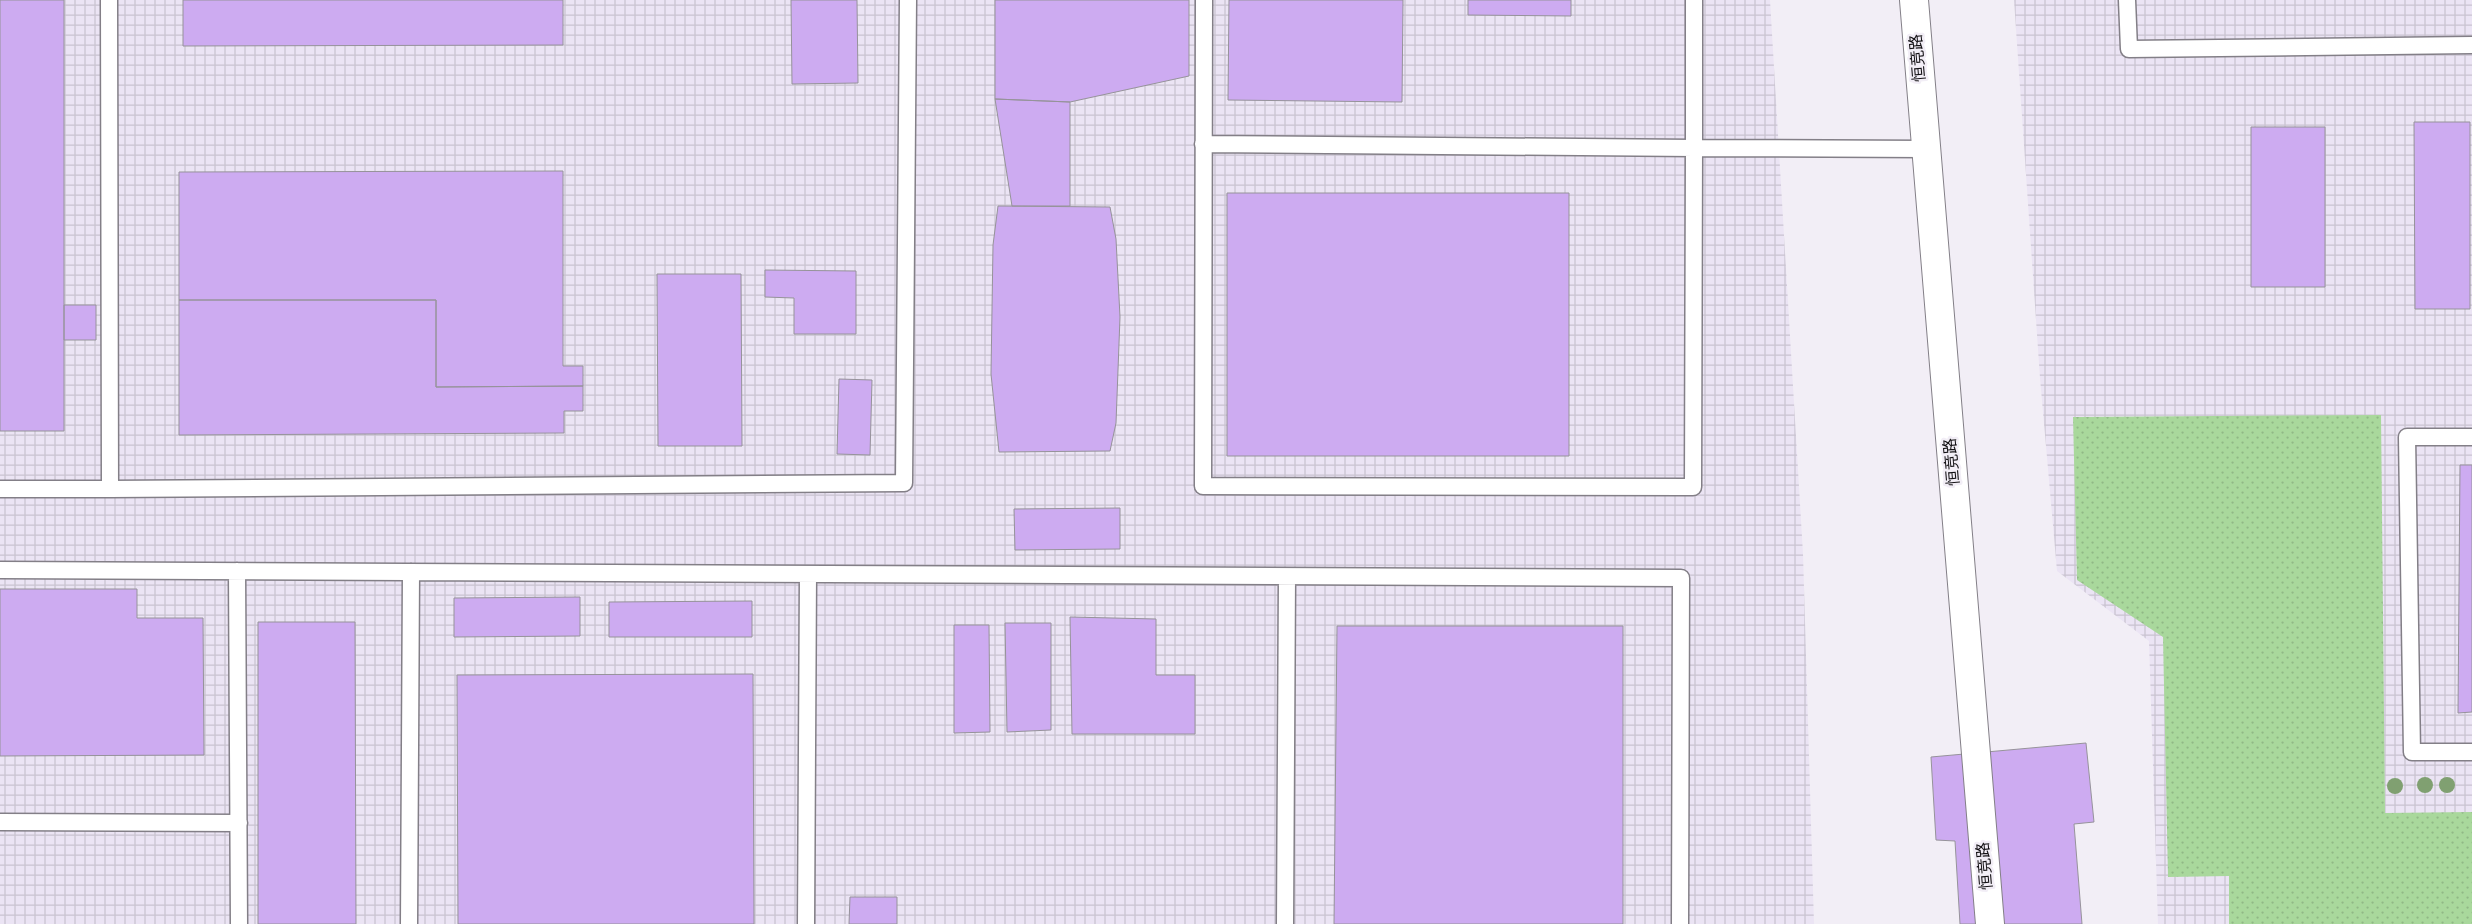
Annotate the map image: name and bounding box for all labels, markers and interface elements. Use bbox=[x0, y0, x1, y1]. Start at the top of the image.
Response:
street label: 恒竞路 bbox=[1906, 33, 1930, 83]
street label: 恒竞路 bbox=[1940, 437, 1964, 487]
street label: 恒竞路 bbox=[1973, 841, 1997, 891]

